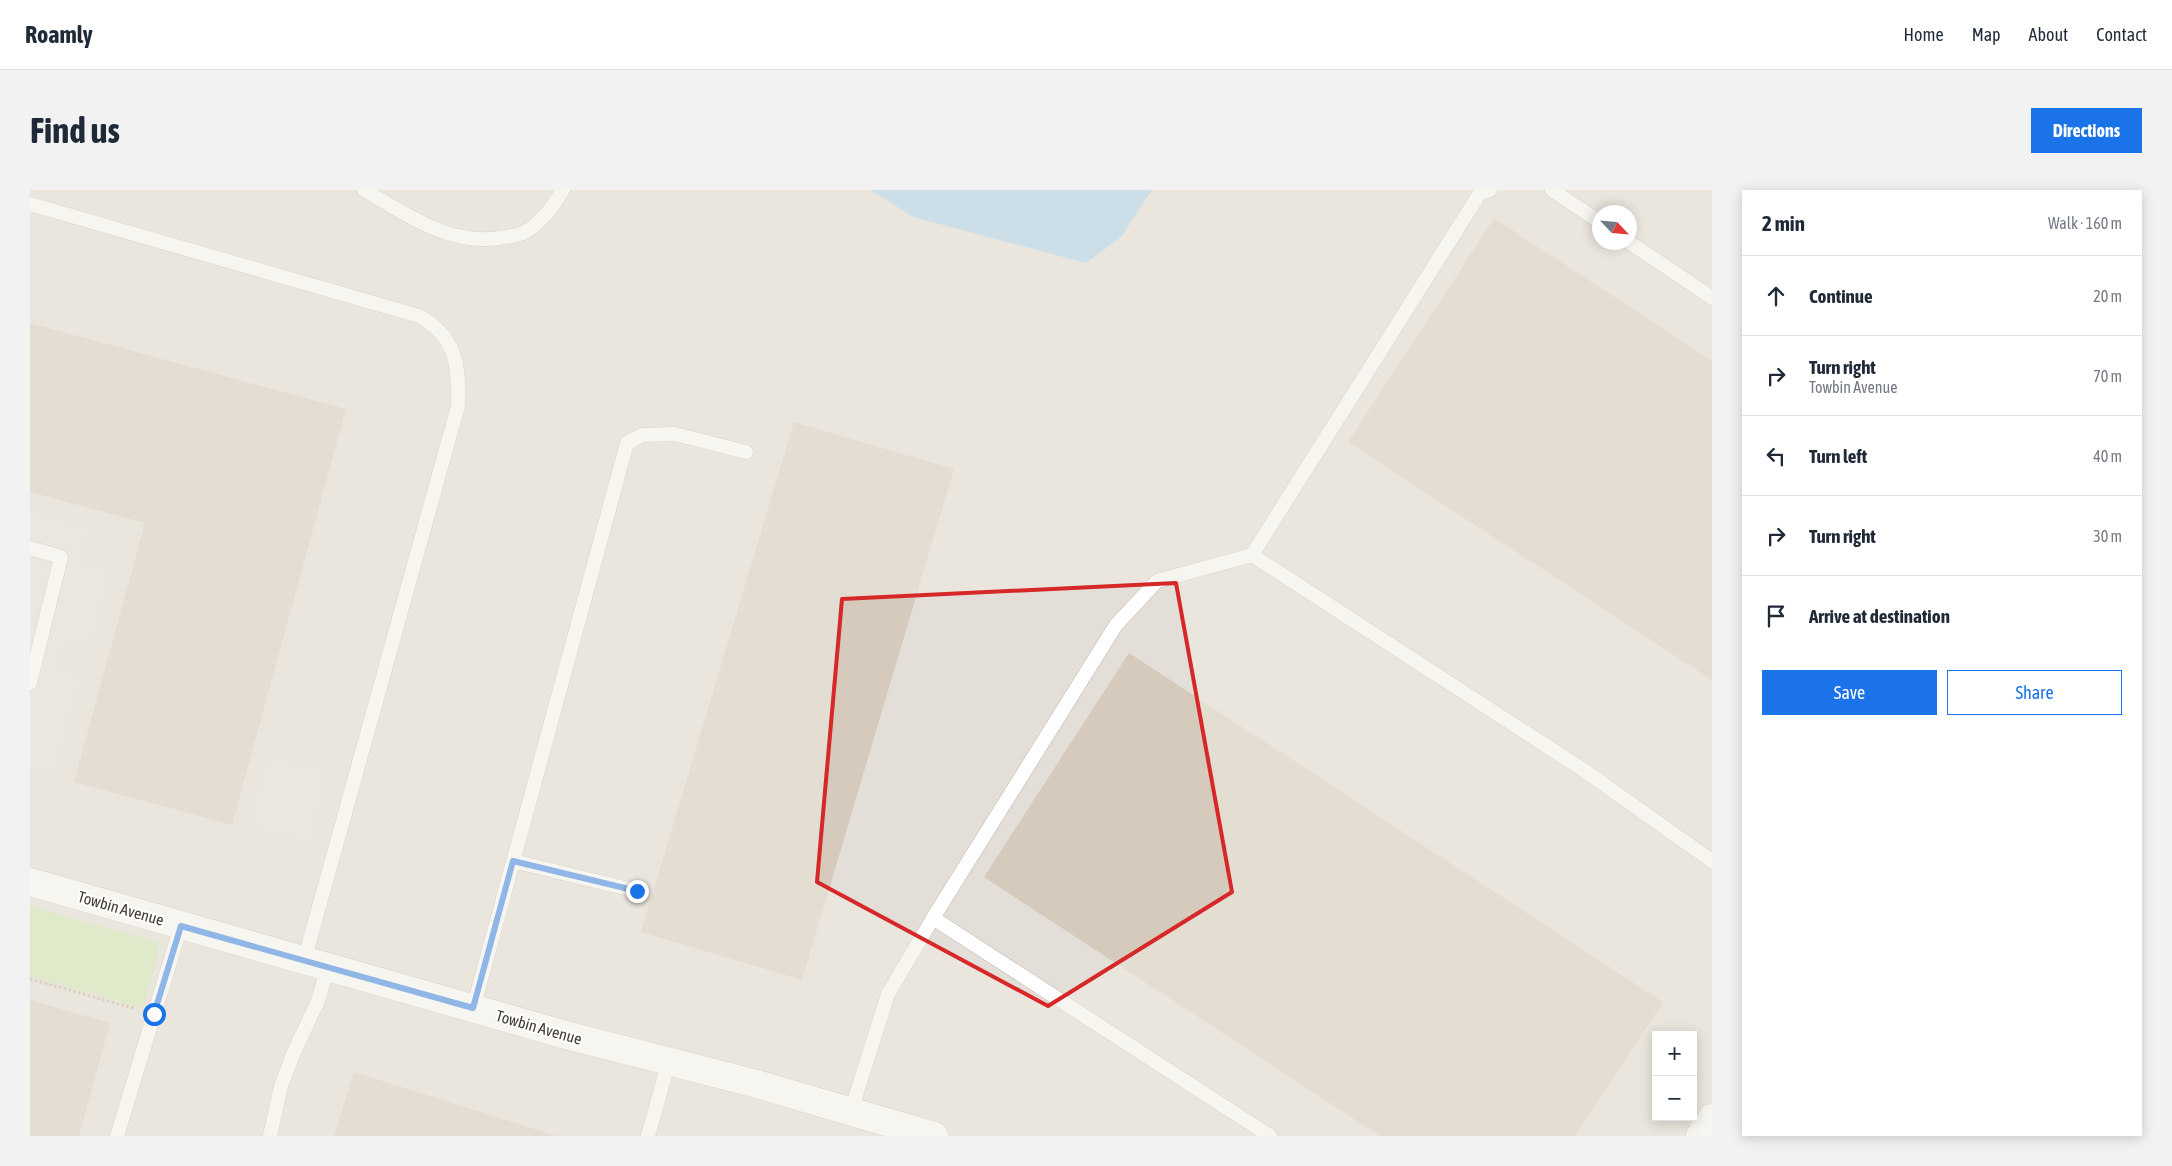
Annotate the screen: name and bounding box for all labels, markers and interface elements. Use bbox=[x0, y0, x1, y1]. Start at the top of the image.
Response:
text: Roamly bbox=[25, 21, 93, 48]
text: Home bbox=[1904, 24, 1944, 45]
text: Map bbox=[1972, 24, 2001, 45]
text: About bbox=[2029, 24, 2068, 45]
text: Contact bbox=[2096, 24, 2147, 45]
button: Directions bbox=[2031, 108, 2142, 153]
text: Find us bbox=[30, 110, 120, 150]
north arrow bbox=[1592, 205, 1637, 250]
text: 2 min bbox=[1762, 211, 1805, 235]
text: Walk · 160 m bbox=[2048, 214, 2122, 232]
icon: ahead bbox=[1762, 282, 1790, 310]
text: Continue bbox=[1809, 285, 1873, 307]
text: 20 m bbox=[2093, 287, 2122, 305]
text: Turn right bbox=[1809, 356, 1876, 378]
icon: right bbox=[1762, 362, 1790, 390]
text: 70 m bbox=[2093, 367, 2122, 385]
text: Towbin Avenue bbox=[1809, 378, 1897, 396]
icon: left bbox=[1762, 442, 1790, 470]
text: Turn left bbox=[1809, 445, 1867, 467]
text: 40 m bbox=[2093, 447, 2122, 465]
icon: right bbox=[1762, 522, 1790, 550]
text: Turn right bbox=[1809, 525, 1876, 547]
text: 30 m bbox=[2093, 527, 2122, 545]
icon: arrive bbox=[1762, 602, 1790, 630]
text: Arrive at destination bbox=[1809, 605, 1950, 627]
button: Save bbox=[1762, 670, 1937, 715]
button: Share bbox=[1947, 670, 2122, 715]
route end bbox=[626, 880, 649, 903]
street label: Towbin Avenue bbox=[76, 887, 166, 929]
route start bbox=[143, 1003, 166, 1026]
street label: Towbin Avenue bbox=[494, 1006, 584, 1048]
map controls bbox=[1652, 1031, 1697, 1121]
button: + bbox=[1652, 1031, 1697, 1076]
button: − bbox=[1652, 1076, 1697, 1121]

